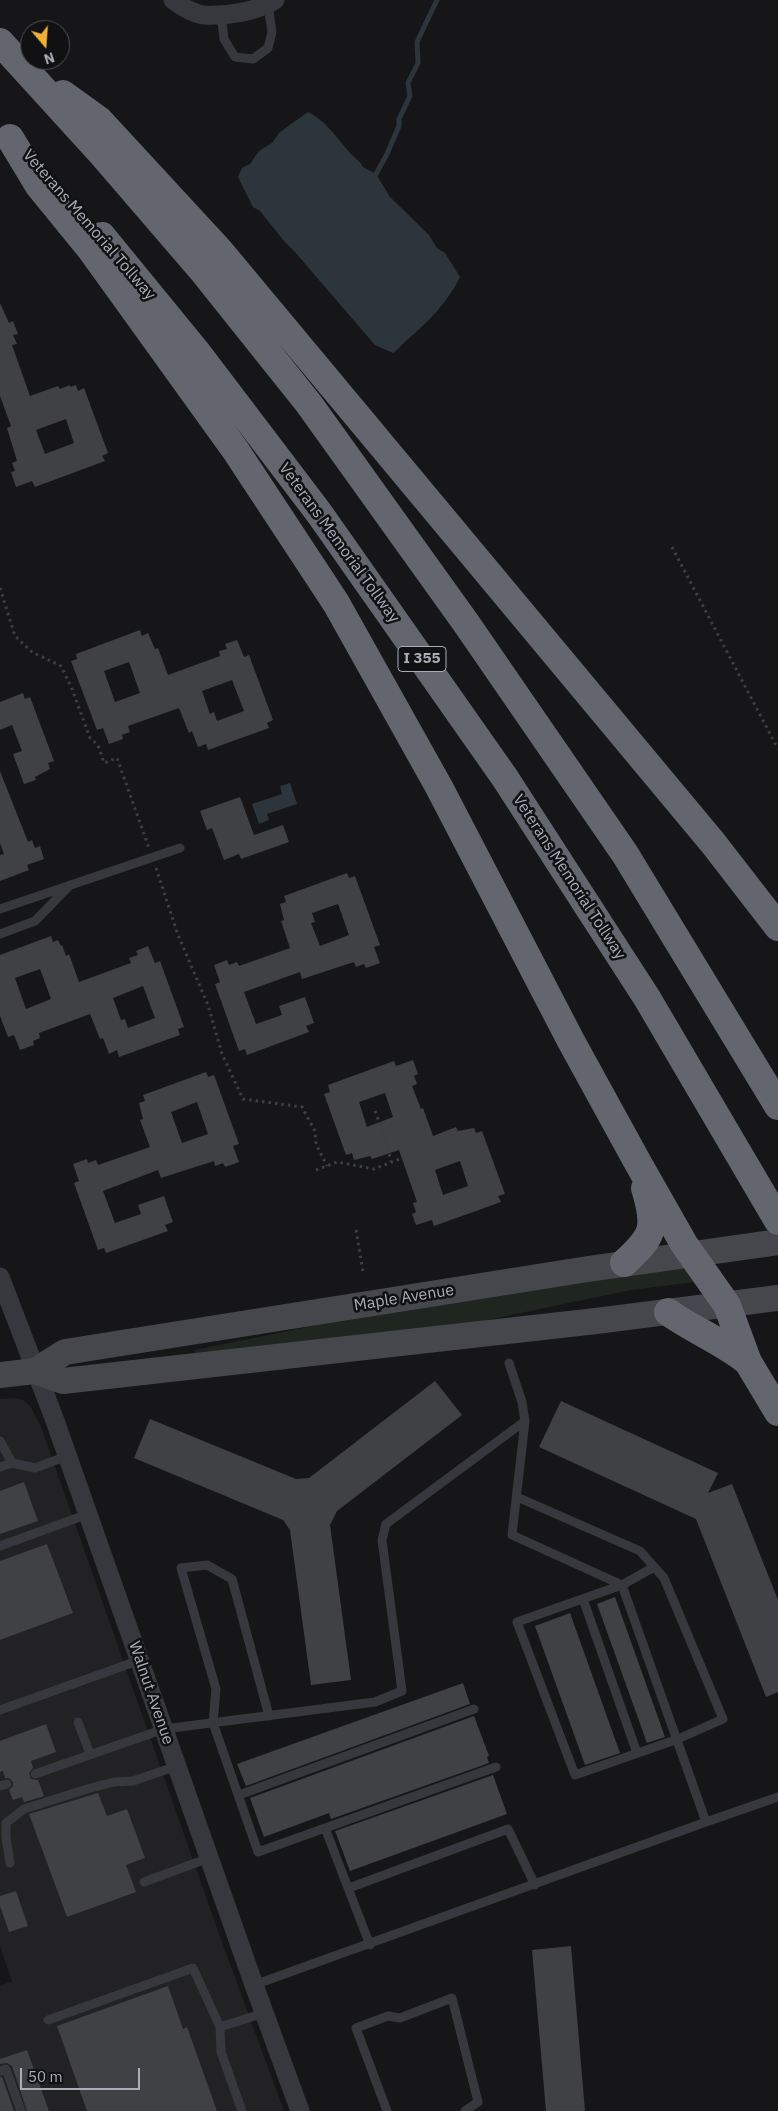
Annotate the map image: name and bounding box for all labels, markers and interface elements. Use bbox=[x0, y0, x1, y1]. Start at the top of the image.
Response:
north arrow bbox=[20, 20, 70, 70]
text: N bbox=[42, 48, 57, 68]
street label: Veterans Memorial Tollway bbox=[18, 146, 160, 304]
street label: Veterans Memorial Tollway bbox=[275, 459, 403, 627]
road number: I 355 bbox=[398, 646, 446, 672]
street label: Veterans Memorial Tollway bbox=[508, 791, 630, 963]
street label: Maple Avenue bbox=[353, 1281, 455, 1315]
street label: Walnut Avenue bbox=[124, 1639, 178, 1747]
scale bar bbox=[22, 2058, 142, 2090]
text: 50 m bbox=[28, 2067, 63, 2086]

